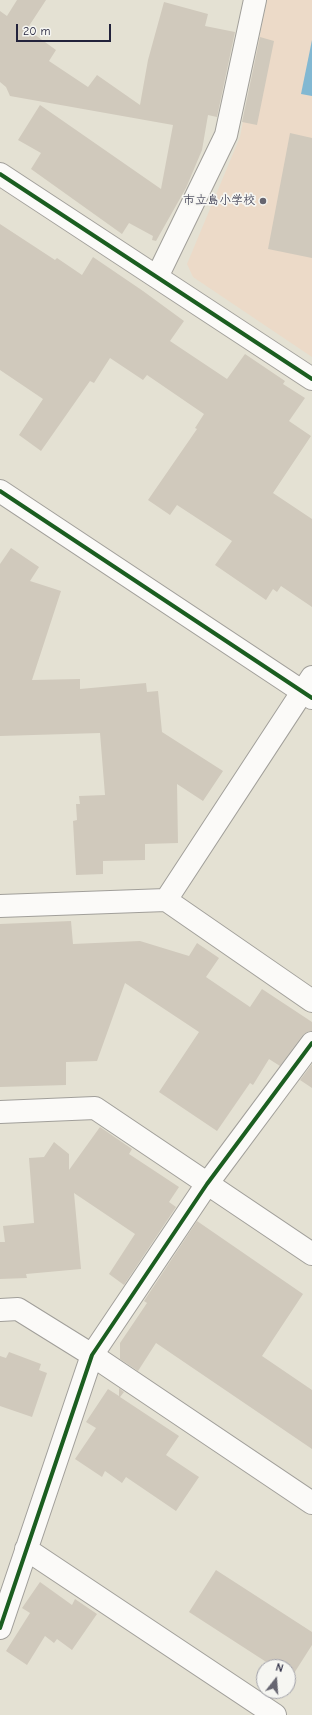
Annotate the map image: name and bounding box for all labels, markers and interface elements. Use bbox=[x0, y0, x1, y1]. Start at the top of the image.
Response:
scale bar bbox=[18, 16, 113, 42]
text: 20 m bbox=[23, 24, 51, 38]
place label: 市立島小学校 bbox=[183, 194, 255, 208]
marker: 市立島小学校 bbox=[258, 196, 268, 206]
north arrow bbox=[256, 1659, 296, 1699]
text: N bbox=[274, 1661, 285, 1675]

